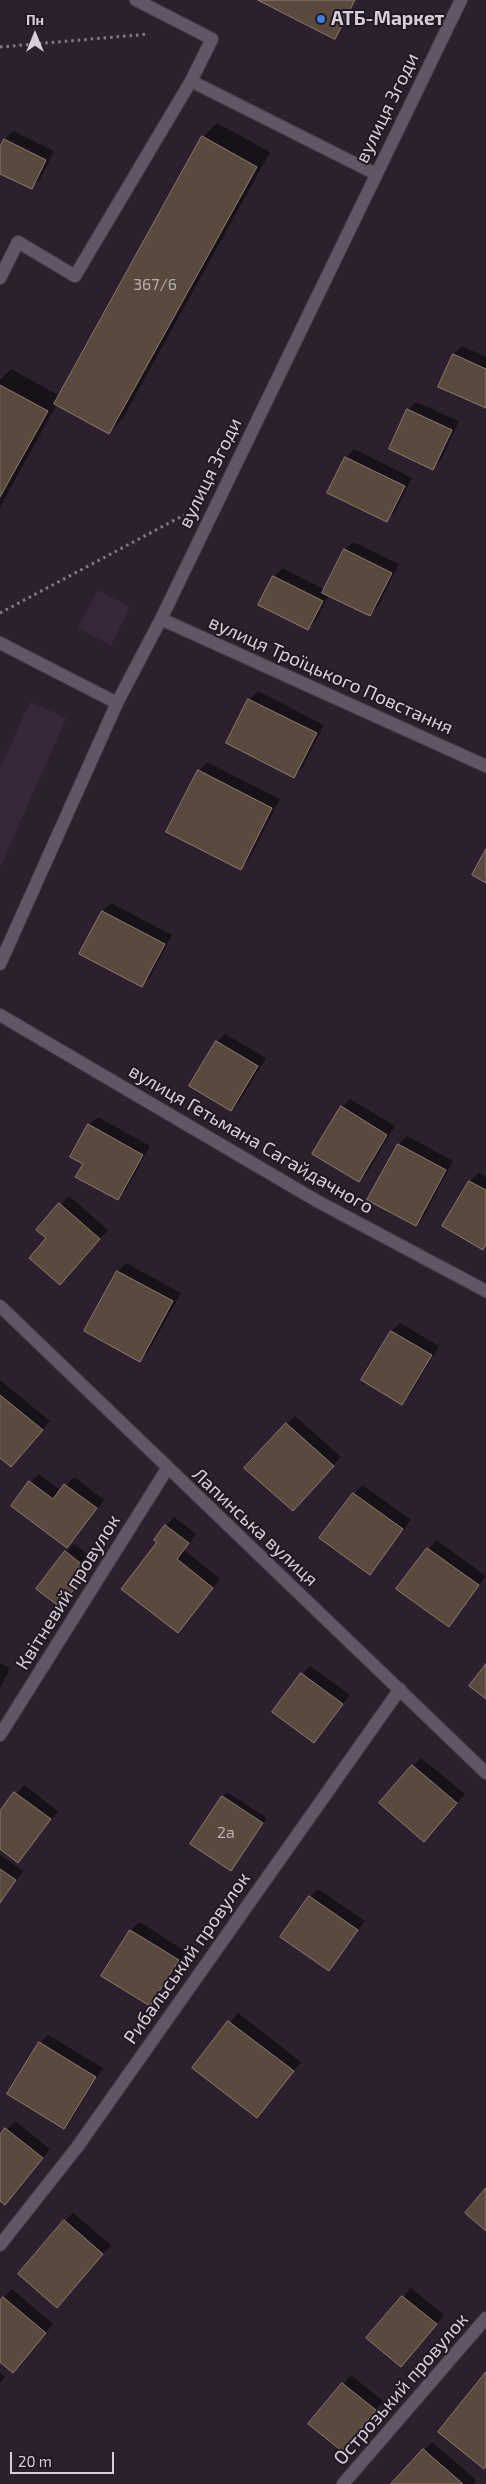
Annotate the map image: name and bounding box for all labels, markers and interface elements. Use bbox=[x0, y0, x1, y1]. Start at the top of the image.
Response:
place label: АТБ-Маркет bbox=[331, 8, 444, 30]
north arrow bbox=[10, 10, 60, 60]
text: Пн bbox=[26, 11, 44, 28]
marker: АТБ-Маркет bbox=[315, 13, 327, 25]
street label: вулиця Згоди bbox=[351, 49, 423, 167]
house number: 367/6 bbox=[133, 275, 177, 295]
street label: вулиця Згоди bbox=[174, 414, 246, 532]
street label: вулиця Троїцького Повстання bbox=[205, 611, 457, 739]
street label: вулиця Гетьмана Сагайдачного bbox=[125, 1059, 377, 1219]
street label: Лапинська вулиця bbox=[187, 1463, 323, 1591]
street label: Квітневий провулок bbox=[11, 1510, 125, 1674]
house number: 2а bbox=[217, 1823, 235, 1843]
street label: Рибальський провулок bbox=[119, 1868, 255, 2048]
street label: Острозький провулок bbox=[329, 2309, 473, 2469]
scale bar bbox=[12, 2442, 116, 2474]
text: 20 m bbox=[18, 2452, 52, 2470]

